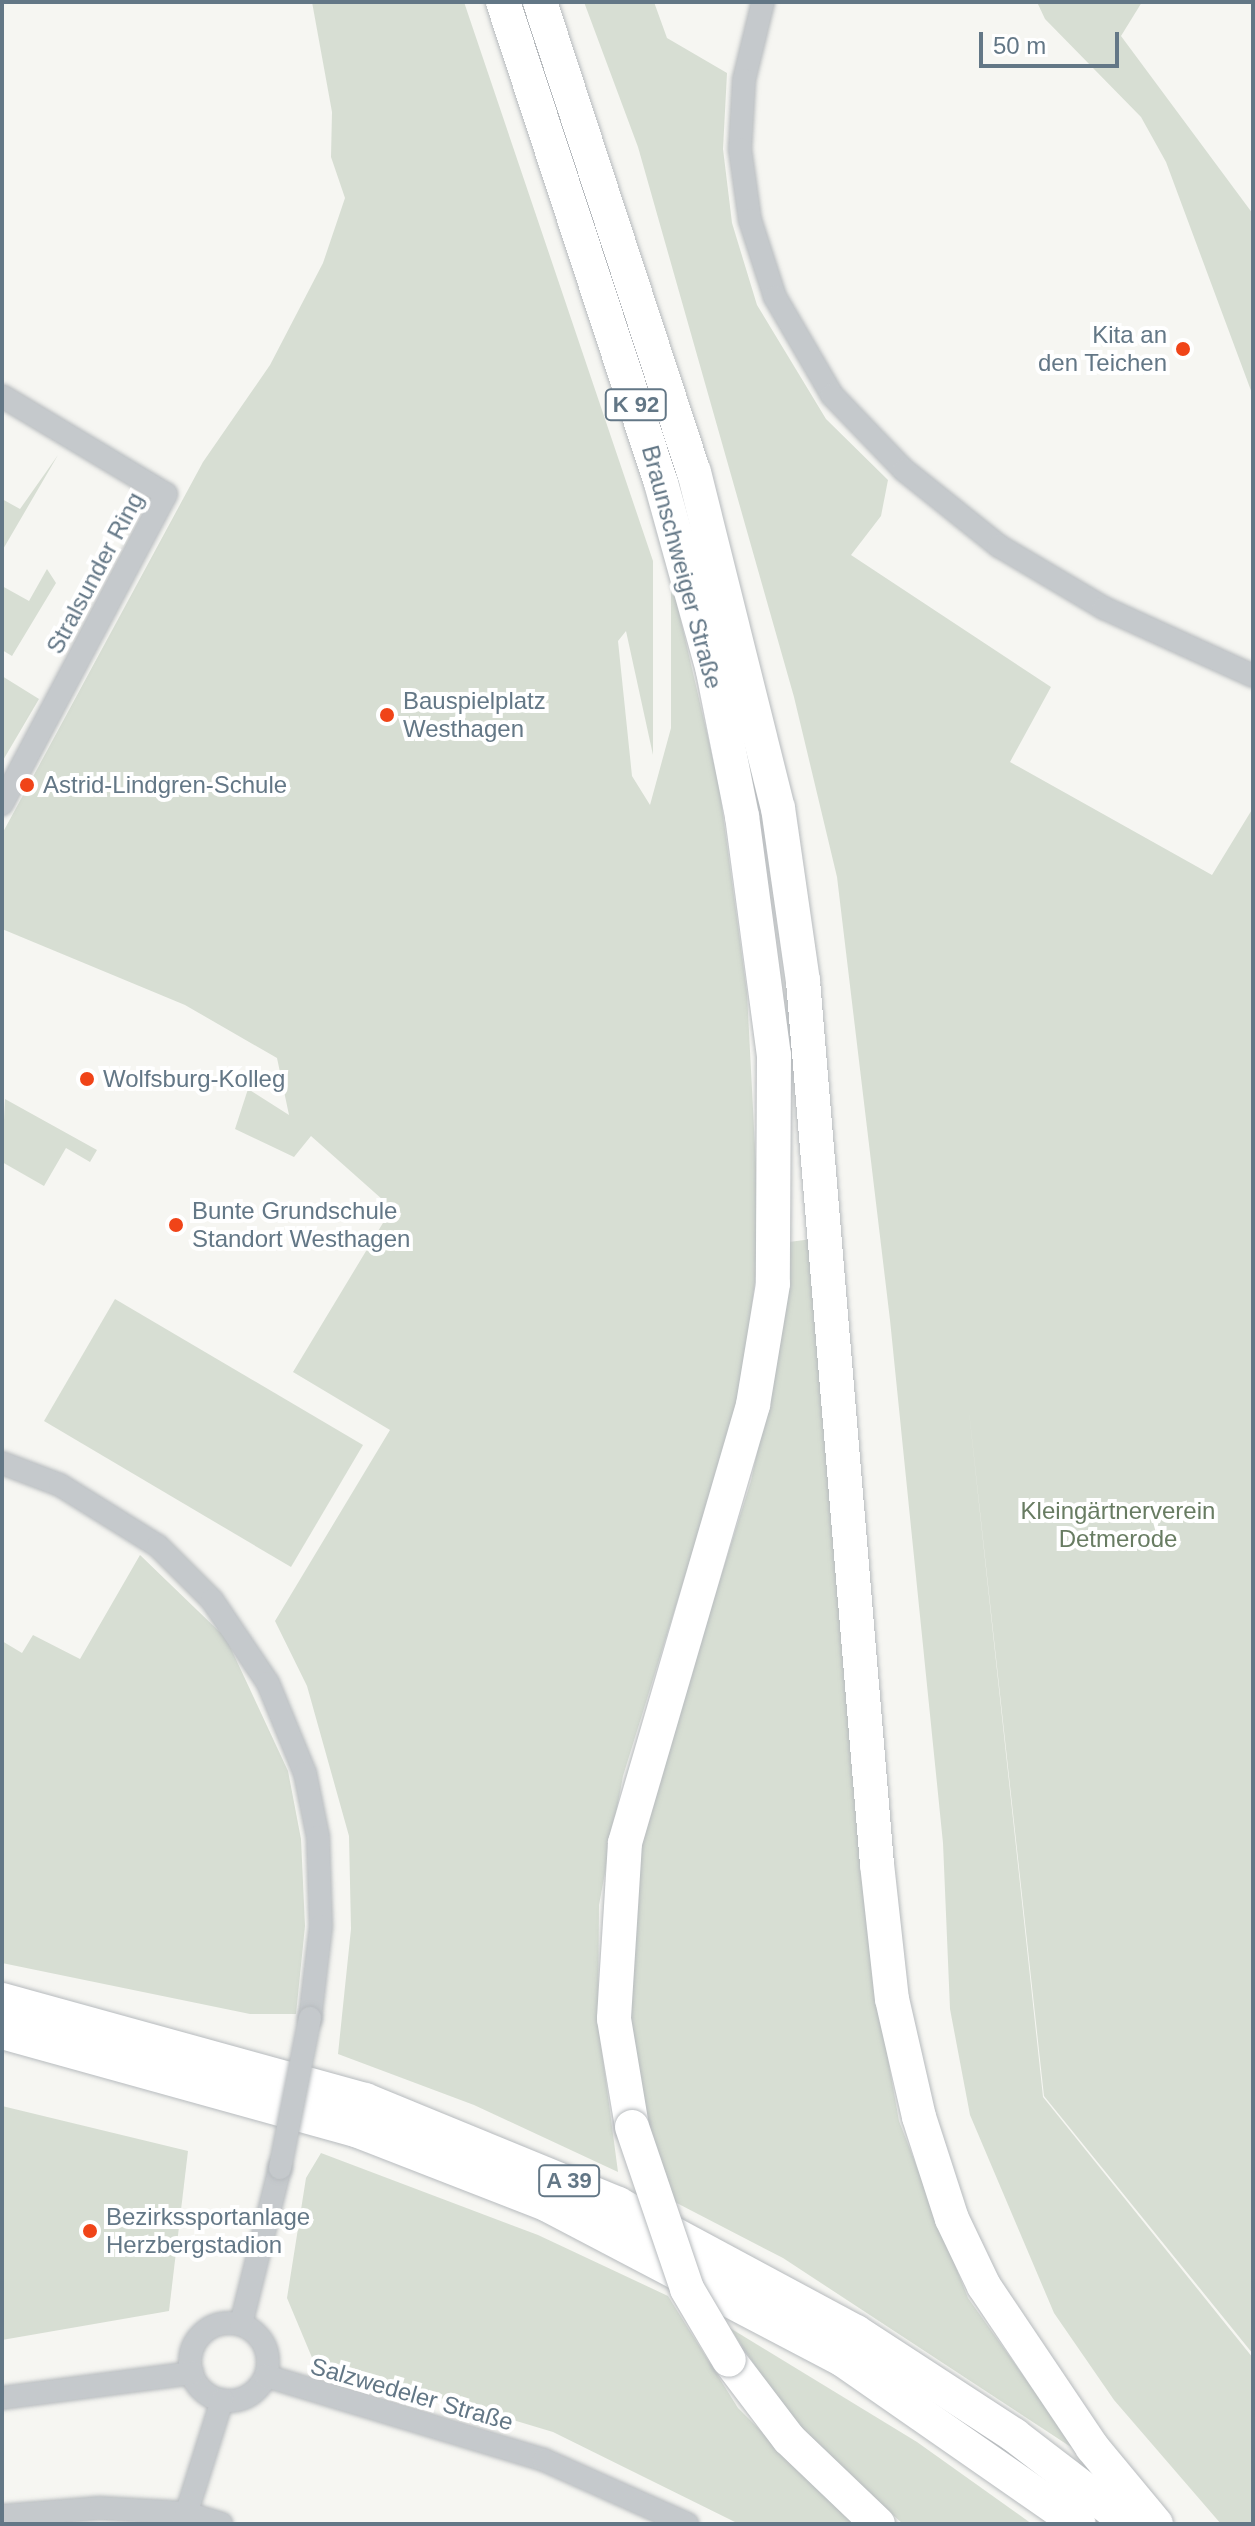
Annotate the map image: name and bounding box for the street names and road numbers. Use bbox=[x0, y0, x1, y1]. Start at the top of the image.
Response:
road number: K 92 bbox=[604, 387, 668, 423]
street label: Braunschweiger Straße bbox=[636, 442, 728, 692]
street label: Stralsunder Ring bbox=[40, 487, 150, 659]
road number: A 39 bbox=[537, 2163, 601, 2199]
street label: Salzwedeler Straße bbox=[307, 2351, 517, 2437]

